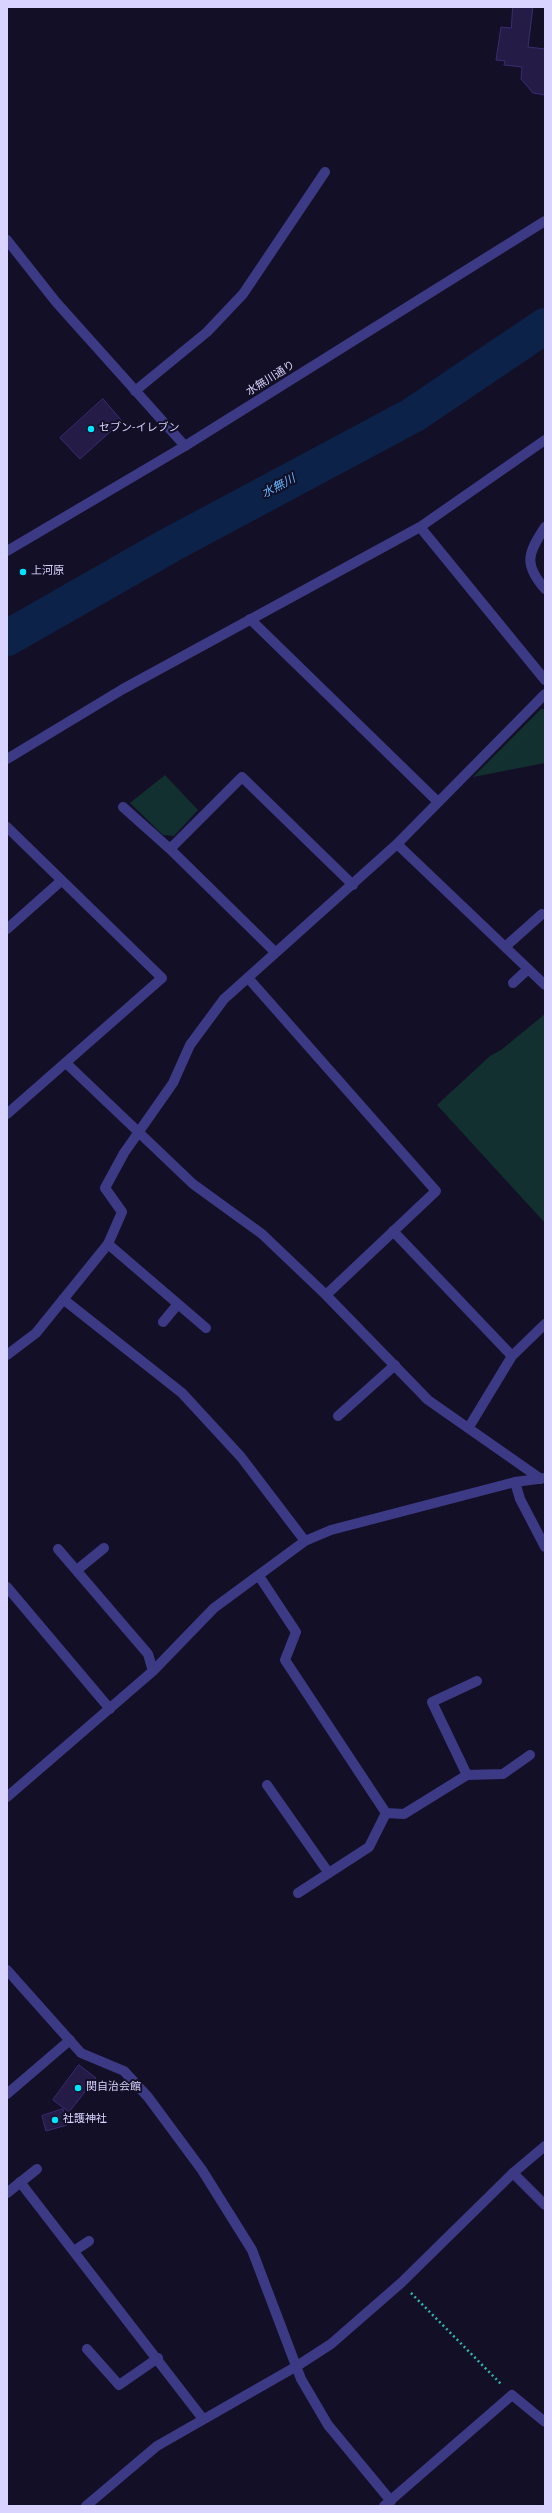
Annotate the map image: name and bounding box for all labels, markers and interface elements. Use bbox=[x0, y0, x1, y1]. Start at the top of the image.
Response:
street label: 水無川通り bbox=[244, 359, 298, 399]
place label: セブン-イレブン bbox=[99, 422, 179, 436]
marker: セブン-イレブン bbox=[86, 424, 96, 434]
water label: 水無川 bbox=[260, 472, 298, 502]
place label: 上河原 bbox=[31, 565, 64, 579]
marker: 上河原 bbox=[18, 567, 28, 577]
place label: 関自治会館 bbox=[86, 2081, 141, 2095]
marker: 関自治会館 bbox=[73, 2083, 83, 2093]
place label: 社護神社 bbox=[63, 2113, 107, 2127]
marker: 社護神社 bbox=[50, 2115, 60, 2125]

